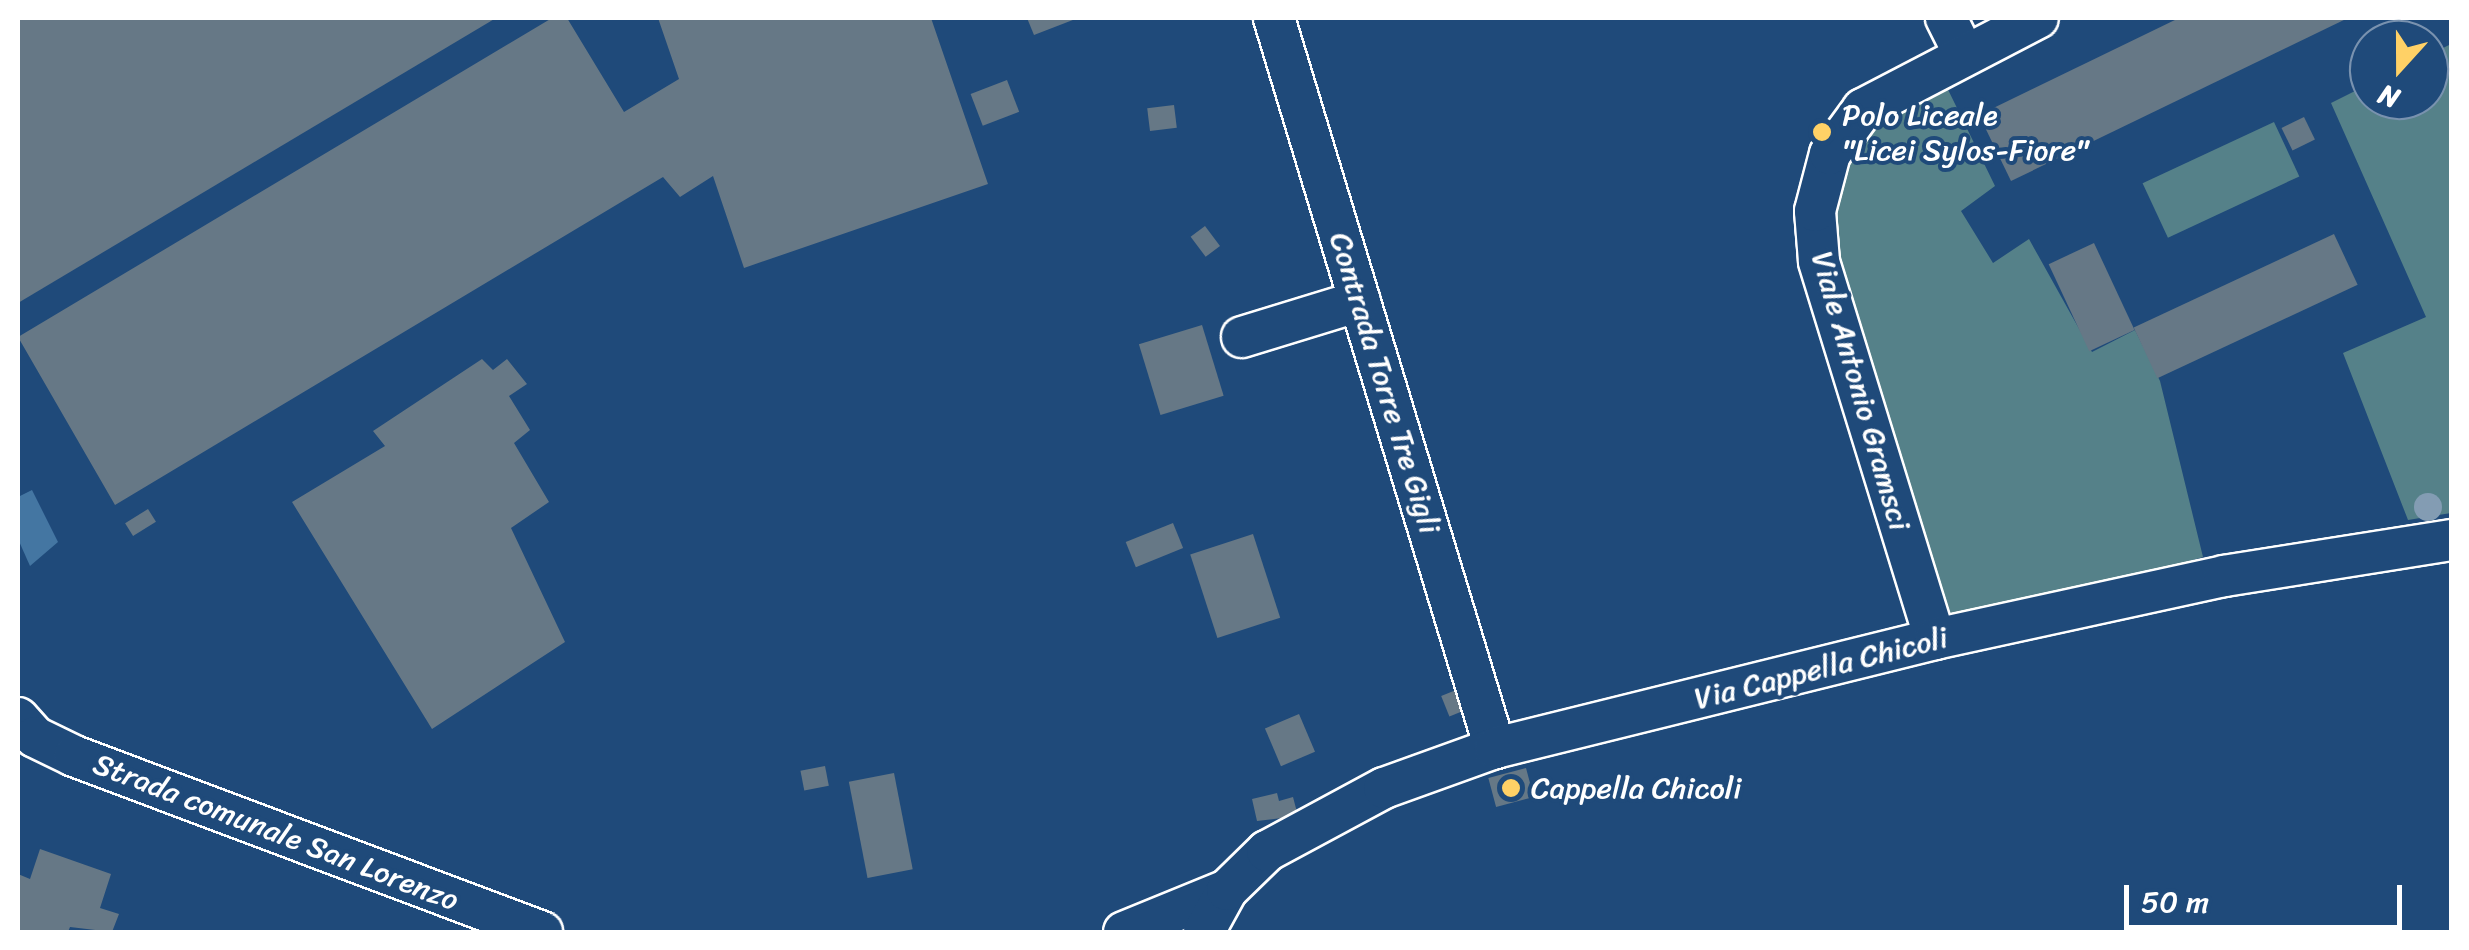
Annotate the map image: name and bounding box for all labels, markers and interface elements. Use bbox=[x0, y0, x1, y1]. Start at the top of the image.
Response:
north arrow bbox=[2349, 20, 2449, 120]
text: N bbox=[2371, 70, 2407, 123]
place label: Polo Liceale "Licei Sylos-Fiore" bbox=[1842, 97, 2087, 168]
marker: Polo Liceale "Licei Sylos-Fiore" bbox=[1811, 121, 1833, 143]
street label: Contrada Torre Tre Gigli bbox=[1322, 227, 1448, 539]
street label: Viale Antonio Gramsci bbox=[1804, 248, 1918, 534]
street label: Via Cappella Chicoli bbox=[1691, 619, 1951, 717]
street label: Strada comunale San Lorenzo bbox=[87, 745, 465, 919]
place label: Cappella Chicoli bbox=[1531, 770, 1742, 806]
marker: Cappella Chicoli bbox=[1500, 777, 1522, 799]
scale bar bbox=[2129, 865, 2406, 927]
text: 50 m bbox=[2141, 875, 2209, 929]

